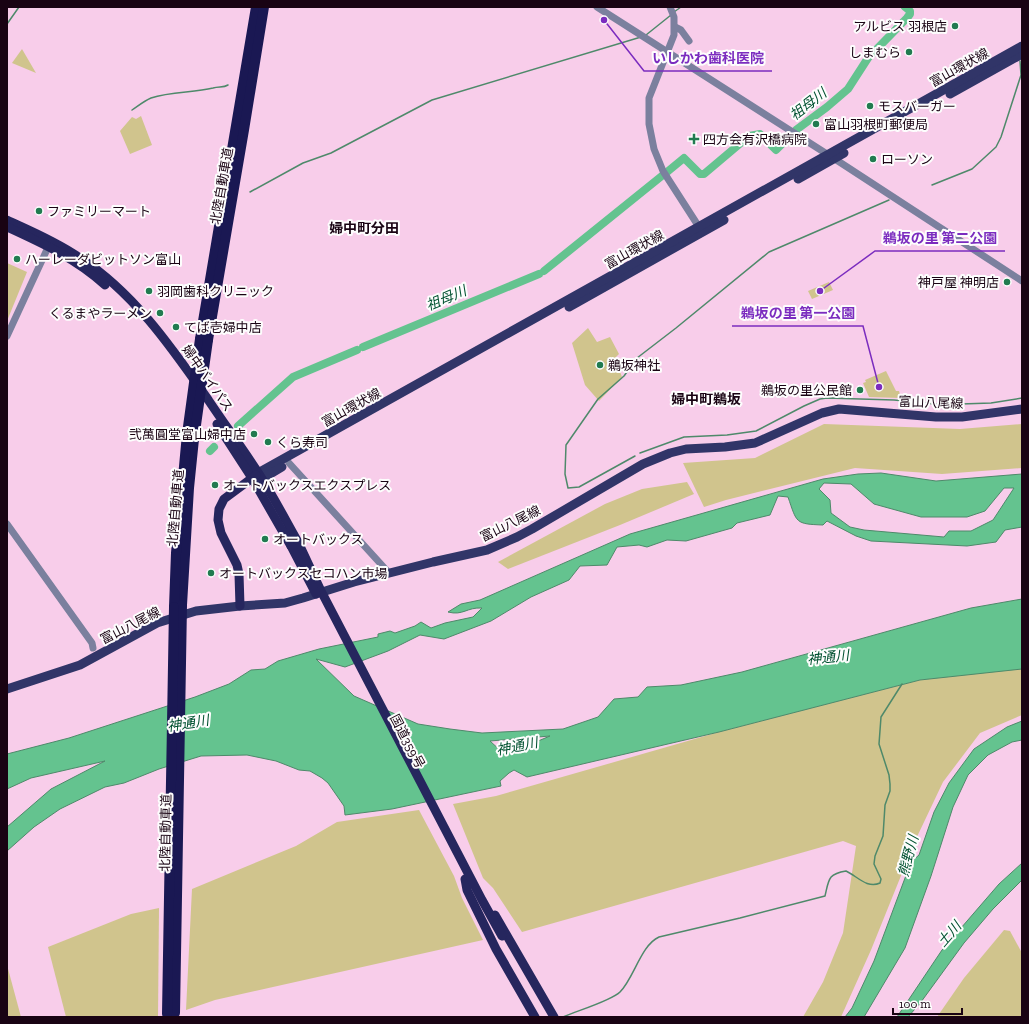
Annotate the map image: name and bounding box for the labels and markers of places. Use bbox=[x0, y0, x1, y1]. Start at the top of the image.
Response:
place label: アルビス 羽根店 bbox=[853, 19, 947, 34]
marker: アルビス 羽根店 bbox=[950, 21, 960, 31]
callout: いしかわ歯科医院 bbox=[644, 45, 772, 71]
place label: しまむら bbox=[849, 45, 901, 60]
marker: しまむら bbox=[904, 47, 914, 57]
place label: モスバーガー bbox=[878, 99, 956, 114]
marker: モスバーガー bbox=[865, 101, 875, 111]
place label: 富山羽根町郵便局 bbox=[824, 117, 928, 132]
marker: 富山羽根町郵便局 bbox=[811, 119, 821, 129]
place label: 四方会有沢橋病院 bbox=[703, 132, 807, 147]
marker: 四方会有沢橋病院 bbox=[688, 133, 700, 145]
place label: ローソン bbox=[881, 152, 933, 167]
marker: ローソン bbox=[868, 154, 878, 164]
place label: ファミリーマート bbox=[47, 204, 151, 219]
marker: ファミリーマート bbox=[34, 206, 44, 216]
callout: 鵜坂の里 第二公園 bbox=[875, 225, 1005, 251]
place label: ハーレーダビットソン富山 bbox=[25, 252, 181, 267]
marker: ハーレーダビットソン富山 bbox=[12, 254, 22, 264]
place label: 神戸屋 神明店 bbox=[918, 275, 999, 290]
marker: 神戸屋 神明店 bbox=[1002, 277, 1012, 287]
place label: 羽岡歯科クリニック bbox=[157, 284, 274, 299]
marker: 羽岡歯科クリニック bbox=[144, 286, 154, 296]
callout: 鵜坂の里 第一公園 bbox=[732, 300, 863, 326]
place label: くるまやラーメン bbox=[49, 306, 152, 321]
marker: くるまやラーメン bbox=[155, 308, 165, 318]
place label: てば壱婦中店 bbox=[184, 320, 262, 335]
marker: てば壱婦中店 bbox=[171, 322, 181, 332]
place label: 鵜坂神社 bbox=[608, 358, 660, 373]
marker: 鵜坂神社 bbox=[595, 360, 605, 370]
place label: 鵜坂の里公民館 bbox=[761, 383, 852, 398]
marker: 鵜坂の里公民館 bbox=[855, 385, 865, 395]
place label: 弐萬圓堂富山婦中店 bbox=[129, 427, 246, 442]
marker: 弐萬圓堂富山婦中店 bbox=[249, 429, 259, 439]
place label: くら寿司 bbox=[276, 435, 328, 450]
marker: くら寿司 bbox=[263, 437, 273, 447]
place label: オートバックスエクスプレス bbox=[223, 478, 391, 493]
marker: オートバックスエクスプレス bbox=[210, 480, 220, 490]
place label: オートバックス bbox=[273, 532, 364, 547]
marker: オートバックス bbox=[260, 534, 270, 544]
place label: オートバックスセコハン市場 bbox=[219, 566, 388, 581]
marker: オートバックスセコハン市場 bbox=[206, 568, 216, 578]

